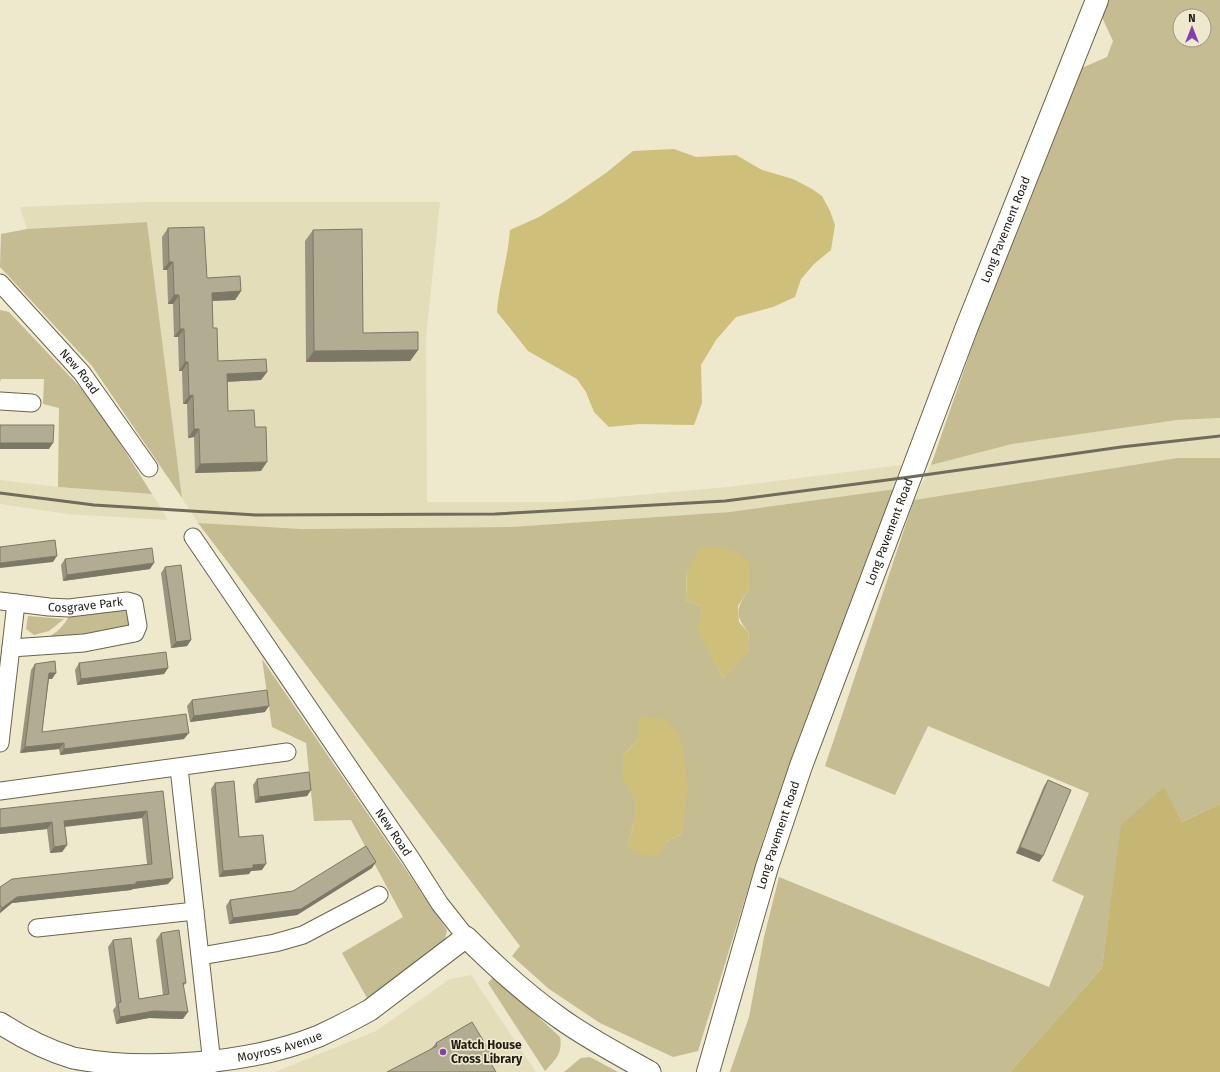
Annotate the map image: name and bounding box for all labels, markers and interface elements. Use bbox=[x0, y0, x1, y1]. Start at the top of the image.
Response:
north arrow bbox=[1172, 8, 1212, 48]
text: N bbox=[1188, 12, 1196, 25]
street label: Long Pavement Road bbox=[978, 174, 1033, 285]
street label: New Road bbox=[57, 346, 102, 397]
street label: Long Pavement Road bbox=[863, 477, 916, 588]
street label: Cosgrave Park bbox=[48, 594, 124, 615]
street label: Long Pavement Road bbox=[754, 779, 802, 891]
street label: New Road bbox=[372, 806, 414, 859]
street label: Moyross Avenue bbox=[236, 1028, 324, 1065]
place label: Watch House Cross Library bbox=[451, 1038, 523, 1066]
marker: Watch House Cross Library bbox=[438, 1047, 448, 1057]

